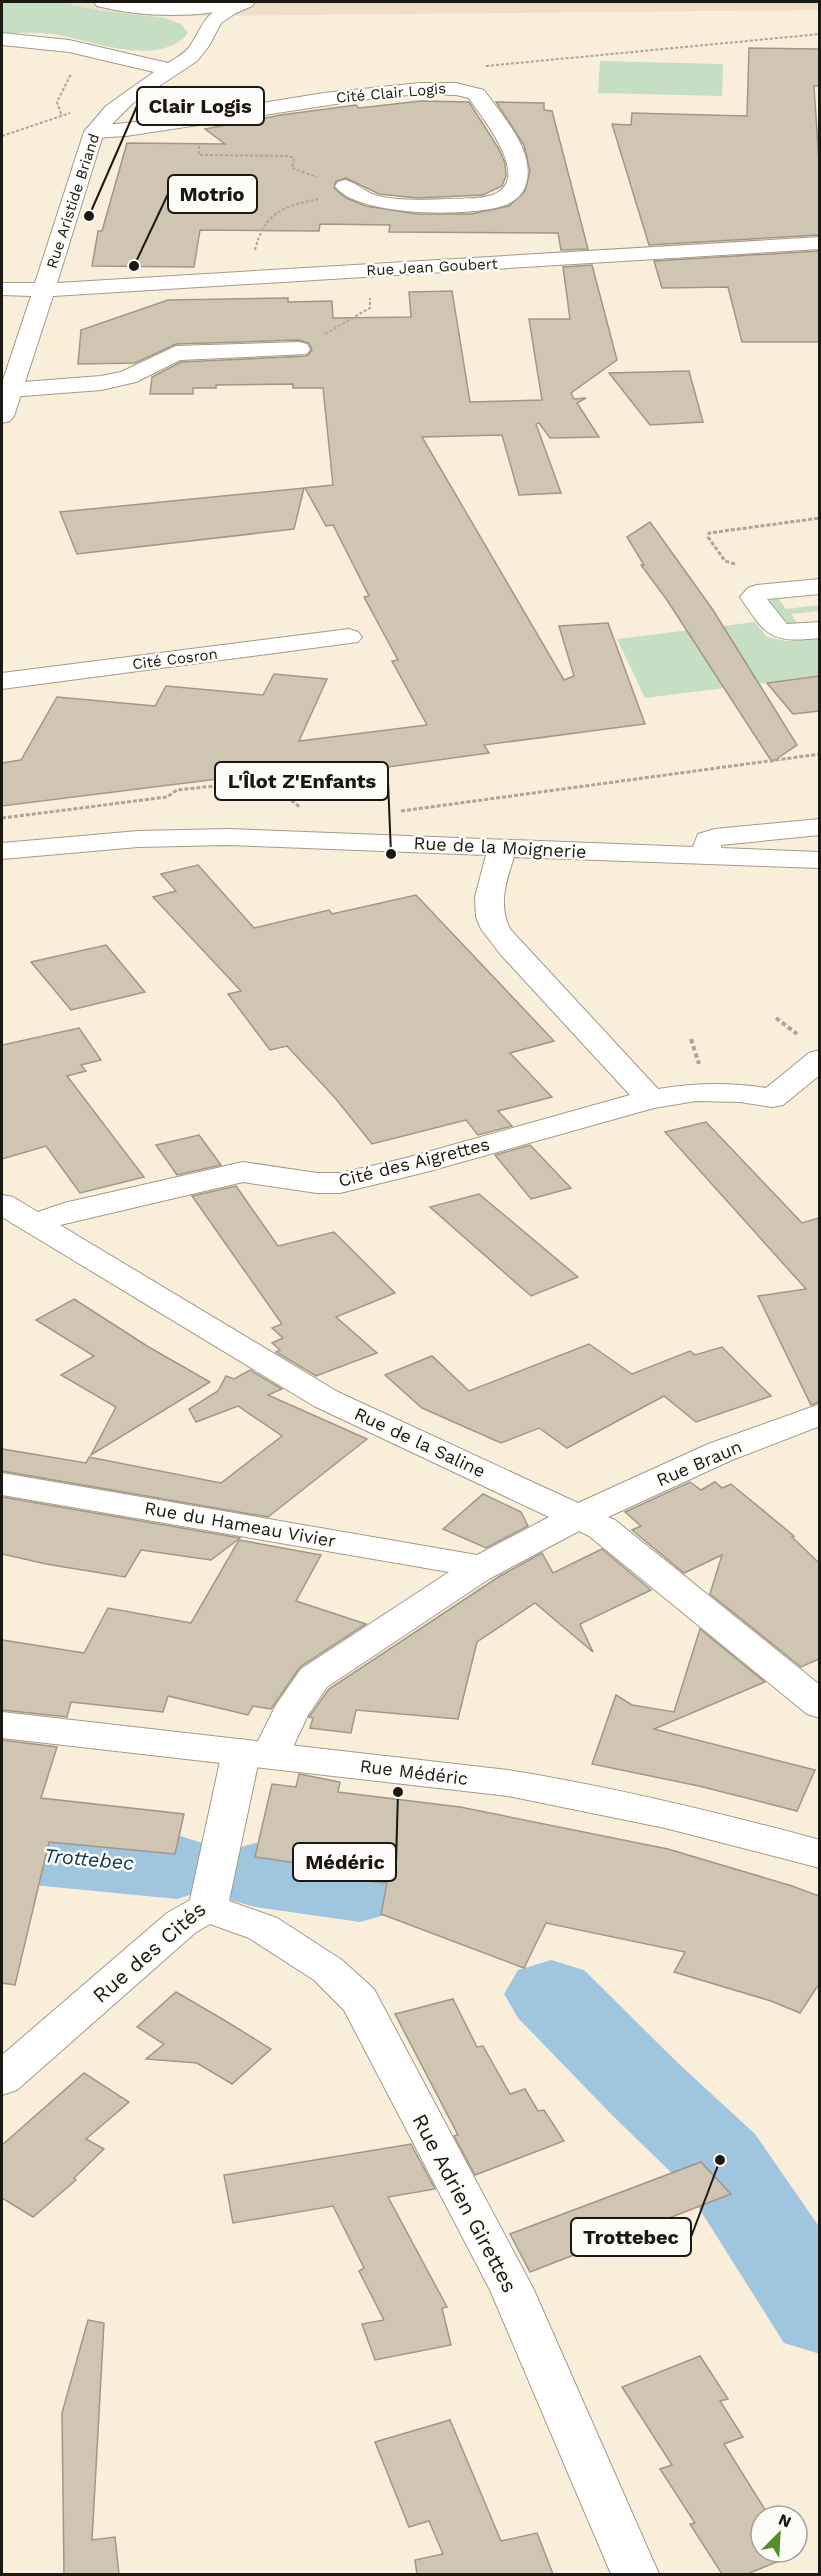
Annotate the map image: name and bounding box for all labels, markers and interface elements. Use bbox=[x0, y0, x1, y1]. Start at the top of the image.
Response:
street label: Cité Clair Logis bbox=[335, 79, 447, 107]
callout: Clair Logis bbox=[137, 87, 264, 125]
text: Clair Logis bbox=[148, 94, 252, 118]
street label: Rue Aristide Briand bbox=[43, 131, 103, 271]
callout: Motrio bbox=[168, 175, 257, 213]
text: Motrio bbox=[179, 182, 245, 206]
street label: Rue Jean Goubert bbox=[366, 255, 499, 279]
street label: Cité Cosron bbox=[131, 645, 219, 673]
callout: L'Îlot Z'Enfants bbox=[215, 762, 388, 800]
text: L'Îlot Z'Enfants bbox=[228, 769, 377, 793]
street label: Rue de la Moignerie bbox=[413, 832, 587, 862]
street label: Cité des Aigrettes bbox=[336, 1133, 492, 1191]
street label: Rue de la Saline bbox=[351, 1402, 489, 1482]
street label: Rue Braun bbox=[653, 1436, 745, 1490]
street label: Rue du Hameau Vivier bbox=[143, 1497, 337, 1551]
street label: Rue Médéric bbox=[359, 1755, 469, 1789]
water label: Trottebec bbox=[43, 1843, 135, 1875]
callout: Médéric bbox=[293, 1843, 396, 1881]
text: Médéric bbox=[305, 1850, 385, 1874]
street label: Rue des Cités bbox=[87, 1896, 211, 2008]
street label: Rue Adrien Girettes bbox=[407, 2109, 523, 2297]
callout: Trottebec bbox=[571, 2218, 691, 2256]
text: Trottebec bbox=[583, 2225, 679, 2249]
north arrow bbox=[749, 2504, 809, 2564]
text: N bbox=[776, 2510, 794, 2532]

